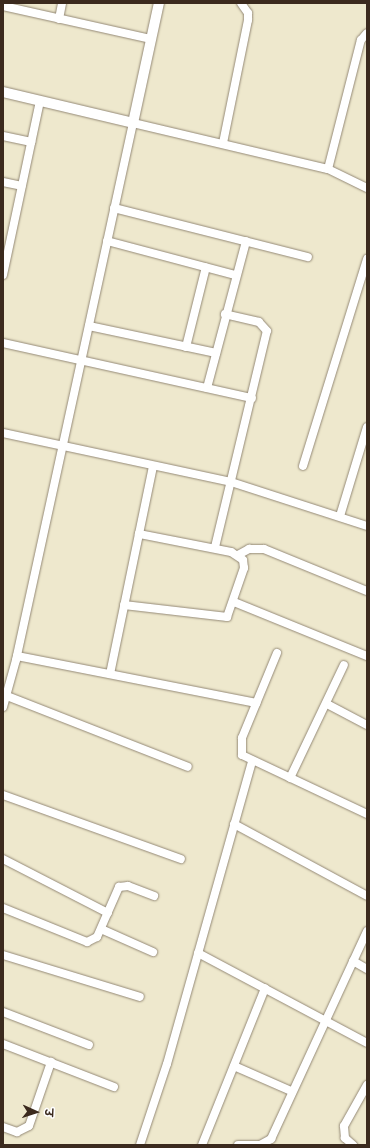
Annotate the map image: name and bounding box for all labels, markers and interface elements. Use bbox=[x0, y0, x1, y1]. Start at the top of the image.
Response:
north arrow bbox=[16, 1092, 56, 1132]
text: उ bbox=[40, 1109, 56, 1117]

